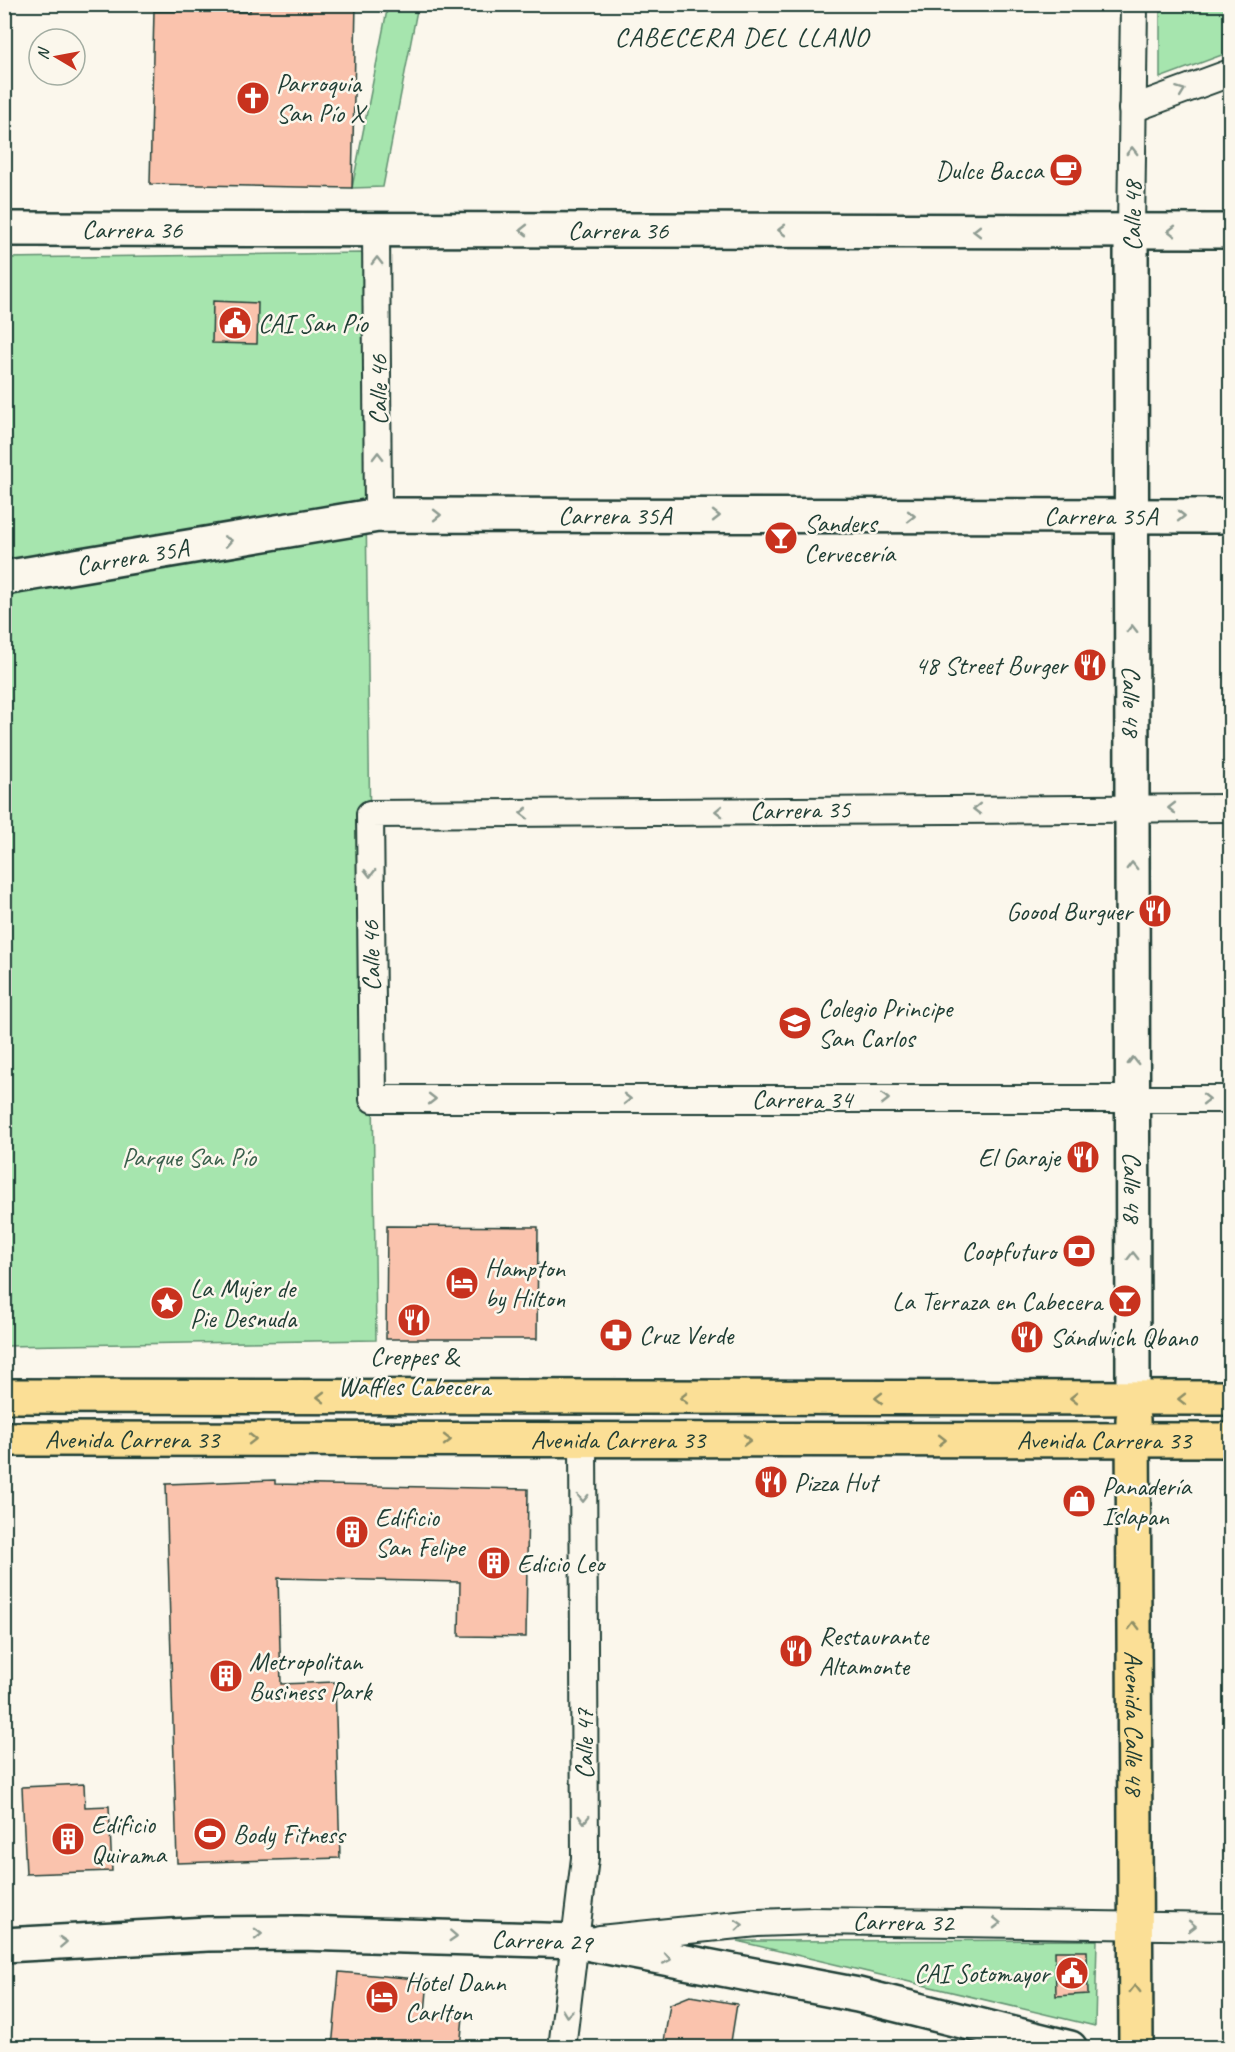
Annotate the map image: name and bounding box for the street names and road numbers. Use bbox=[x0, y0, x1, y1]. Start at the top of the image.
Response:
street label: Calle 48 bbox=[1116, 178, 1149, 251]
street label: Carrera 36 bbox=[82, 213, 184, 246]
street label: Carrera 36 bbox=[568, 213, 670, 247]
street label: Calle 46 bbox=[362, 353, 395, 425]
street label: Carrera 35A bbox=[558, 499, 674, 532]
street label: Carrera 35A bbox=[1044, 499, 1160, 532]
street label: Carrera 35A bbox=[73, 530, 193, 582]
street label: Calle 48 bbox=[1115, 666, 1148, 739]
street label: Carrera 35 bbox=[749, 793, 852, 827]
street label: Calle 46 bbox=[354, 919, 388, 992]
street label: Carrera 34 bbox=[752, 1083, 855, 1116]
street label: Calle 48 bbox=[1116, 1152, 1149, 1225]
street label: Avenida Carrera 33 bbox=[45, 1423, 221, 1456]
street label: Avenida Carrera 33 bbox=[531, 1423, 707, 1456]
street label: Avenida Carrera 33 bbox=[1017, 1423, 1193, 1456]
street label: Avenida Calle 48 bbox=[1118, 1651, 1151, 1798]
street label: Calle 47 bbox=[568, 1707, 601, 1779]
street label: Carrera 32 bbox=[852, 1905, 956, 1939]
street label: Carrera 29 bbox=[491, 1922, 597, 1961]

